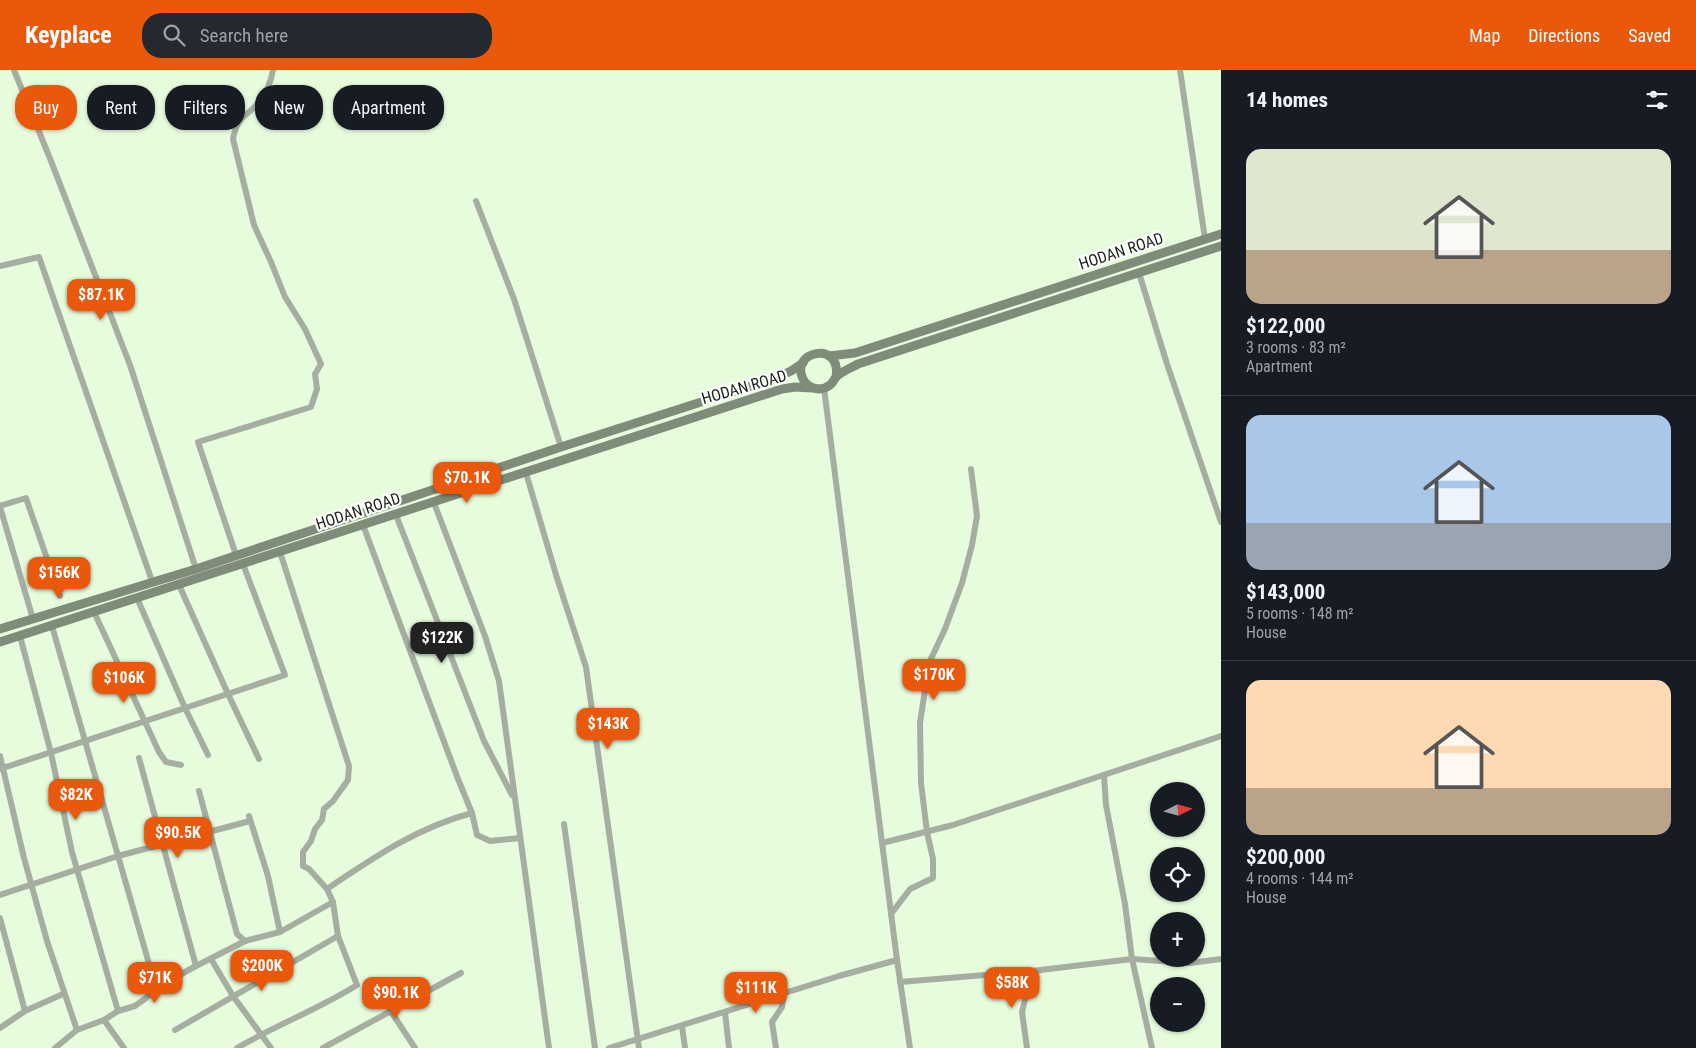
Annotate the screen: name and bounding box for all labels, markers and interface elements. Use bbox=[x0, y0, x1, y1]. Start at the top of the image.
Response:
search box bbox=[142, 13, 492, 58]
text: Keyplace bbox=[25, 21, 112, 49]
icon: search bbox=[160, 21, 188, 49]
text: Search here bbox=[200, 24, 288, 47]
text: Map bbox=[1469, 25, 1500, 46]
text: Directions bbox=[1528, 25, 1600, 46]
text: Saved bbox=[1628, 25, 1671, 46]
chip: Buy bbox=[15, 85, 77, 130]
chip: Rent bbox=[87, 85, 155, 130]
chip: Filters bbox=[165, 85, 245, 130]
chip: New bbox=[255, 85, 323, 130]
chip: Apartment bbox=[333, 85, 444, 130]
icon: filters bbox=[1643, 86, 1671, 114]
text: 14 homes bbox=[1246, 88, 1328, 112]
icon: home bbox=[1414, 182, 1504, 272]
street label: HODAN ROAD bbox=[1076, 228, 1166, 274]
pin: $87.1K bbox=[60, 278, 142, 321]
text: $87.1K bbox=[78, 285, 124, 304]
text: $122,000 bbox=[1246, 314, 1325, 338]
text: 3 rooms · 83 m² bbox=[1246, 338, 1346, 357]
text: Apartment bbox=[1246, 357, 1313, 376]
street label: HODAN ROAD bbox=[699, 366, 789, 408]
icon: home bbox=[1414, 447, 1504, 537]
pin: $70.1K bbox=[426, 462, 508, 504]
text: $70.1K bbox=[444, 468, 490, 487]
street label: HODAN ROAD bbox=[313, 488, 403, 534]
pin: $156K bbox=[24, 556, 94, 599]
text: $156K bbox=[38, 563, 80, 582]
text: $143,000 bbox=[1246, 580, 1325, 604]
text: 5 rooms · 148 m² bbox=[1246, 604, 1354, 623]
pin: $122K bbox=[407, 622, 477, 664]
text: House bbox=[1246, 623, 1286, 642]
text: $122K bbox=[421, 628, 463, 647]
pin: $170K bbox=[899, 658, 969, 701]
pin: $106K bbox=[89, 662, 159, 704]
text: $170K bbox=[913, 665, 955, 684]
text: $106K bbox=[103, 668, 145, 687]
pin: $143K bbox=[573, 708, 643, 750]
icon: home bbox=[1414, 712, 1504, 802]
text: $143K bbox=[587, 714, 629, 733]
pin: $82K bbox=[46, 778, 106, 821]
north arrow bbox=[1150, 782, 1205, 838]
map controls bbox=[1150, 782, 1205, 1032]
text: $82K bbox=[59, 785, 93, 804]
pin: $90.5K bbox=[137, 816, 219, 859]
text: $90.5K bbox=[155, 823, 201, 842]
text: $200,000 bbox=[1246, 845, 1325, 869]
button: locate bbox=[1150, 847, 1205, 902]
text: 4 rooms · 144 m² bbox=[1246, 869, 1354, 888]
text: House bbox=[1246, 888, 1286, 907]
button: + bbox=[1150, 912, 1205, 967]
pin: $200K bbox=[227, 950, 297, 992]
text: $200K bbox=[241, 956, 283, 975]
pin: $71K bbox=[125, 962, 185, 1004]
pin: $58K bbox=[982, 966, 1042, 1009]
text: $71K bbox=[138, 968, 172, 987]
pin: $111K bbox=[721, 972, 791, 1014]
text: $58K bbox=[995, 973, 1029, 992]
pin: $90.1K bbox=[355, 976, 437, 1019]
button: − bbox=[1150, 977, 1205, 1032]
text: $111K bbox=[735, 978, 777, 997]
text: $90.1K bbox=[373, 983, 419, 1002]

